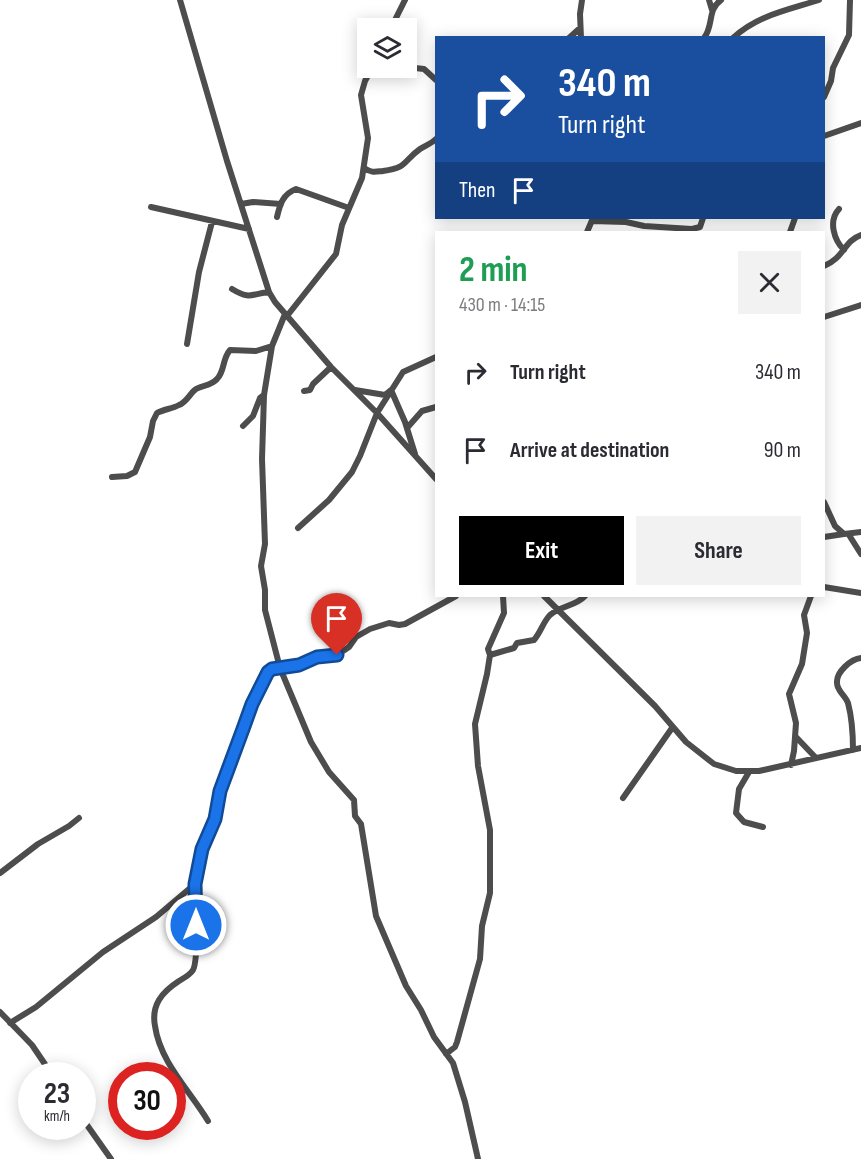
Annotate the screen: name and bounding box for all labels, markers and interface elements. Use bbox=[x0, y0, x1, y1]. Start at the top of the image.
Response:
map controls bbox=[357, 18, 417, 78]
button: layers bbox=[357, 18, 417, 78]
text: 340 m bbox=[558, 58, 651, 109]
icon: right bbox=[459, 60, 537, 138]
text: Turn right bbox=[558, 109, 645, 141]
icon: arrive bbox=[507, 174, 540, 207]
text: Then bbox=[459, 177, 495, 204]
text: 2 min bbox=[459, 249, 528, 292]
button: close bbox=[738, 251, 801, 314]
text: 430 m · 14:15 bbox=[459, 293, 545, 317]
icon: right bbox=[459, 356, 492, 389]
text: Turn right bbox=[510, 359, 586, 386]
text: 340 m bbox=[755, 359, 801, 386]
icon: arrive bbox=[459, 434, 492, 467]
text: Arrive at destination bbox=[510, 437, 669, 464]
text: 90 m bbox=[764, 437, 801, 464]
button: Exit bbox=[459, 516, 624, 585]
button: Share bbox=[636, 516, 801, 585]
pin bbox=[311, 593, 362, 655]
icon: arrive bbox=[320, 602, 353, 635]
position arrow bbox=[164, 893, 228, 957]
speed limit sign: 30 bbox=[108, 1062, 186, 1140]
text: 23 bbox=[44, 1076, 70, 1112]
text: km/h bbox=[44, 1107, 70, 1126]

